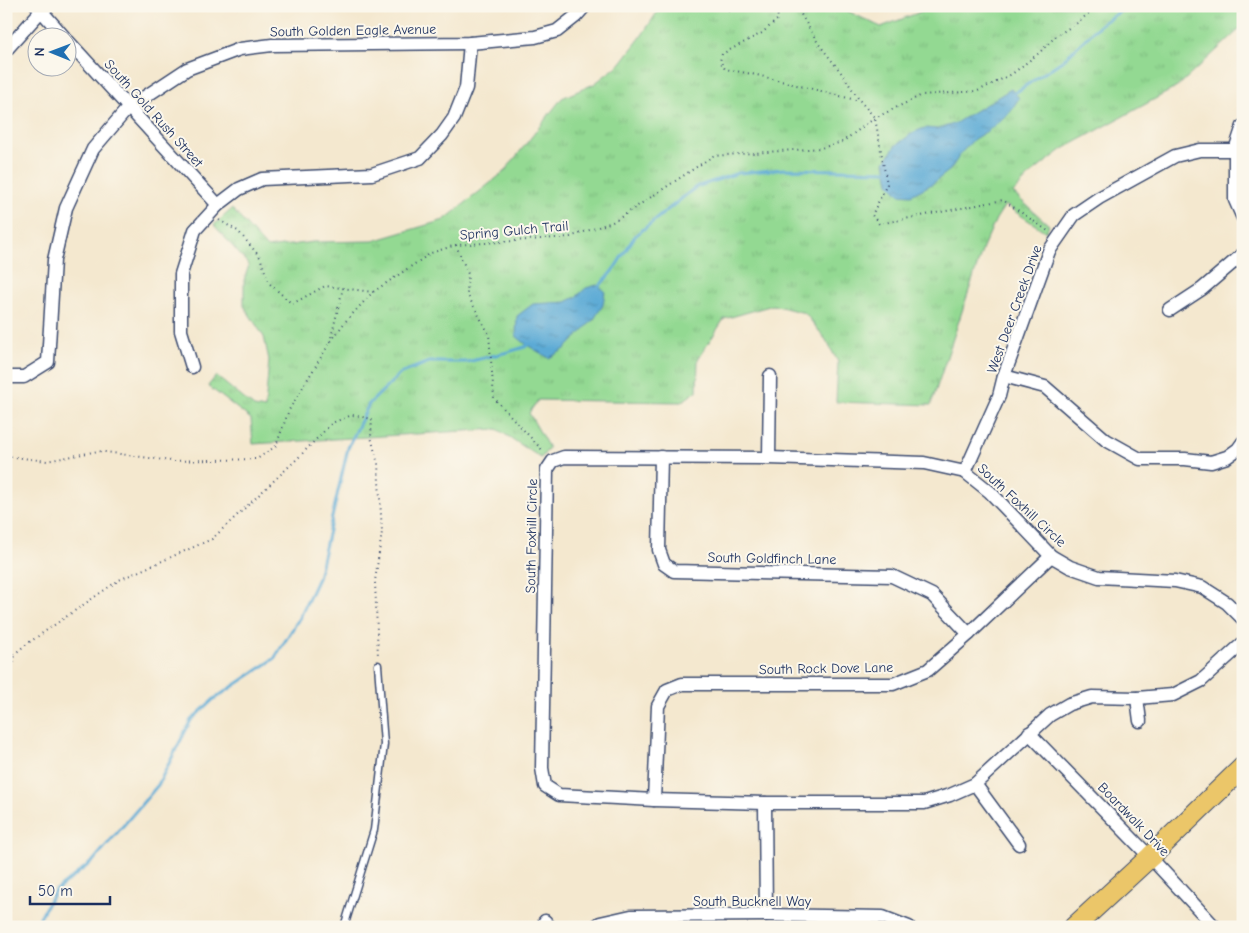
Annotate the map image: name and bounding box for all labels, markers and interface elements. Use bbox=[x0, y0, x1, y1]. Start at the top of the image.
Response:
street label: South Golden Eagle Avenue bbox=[270, 21, 436, 40]
north arrow bbox=[28, 28, 78, 78]
text: N bbox=[31, 47, 48, 56]
street label: South Gold Rush Street bbox=[101, 56, 207, 172]
street label: Spring Gulch Trail bbox=[459, 217, 569, 244]
street label: West Deer Creek Drive bbox=[983, 243, 1046, 376]
street label: South Foxhill Circle bbox=[974, 460, 1069, 551]
street label: South Foxhill Circle bbox=[522, 479, 541, 593]
street label: South Goldfinch Lane bbox=[707, 549, 837, 568]
street label: South Rock Dove Lane bbox=[759, 659, 893, 678]
street label: Boardwalk Drive bbox=[1094, 779, 1173, 860]
scale bar bbox=[30, 873, 110, 905]
text: 50 m bbox=[38, 882, 73, 900]
street label: South Bucknell Way bbox=[693, 893, 812, 910]

